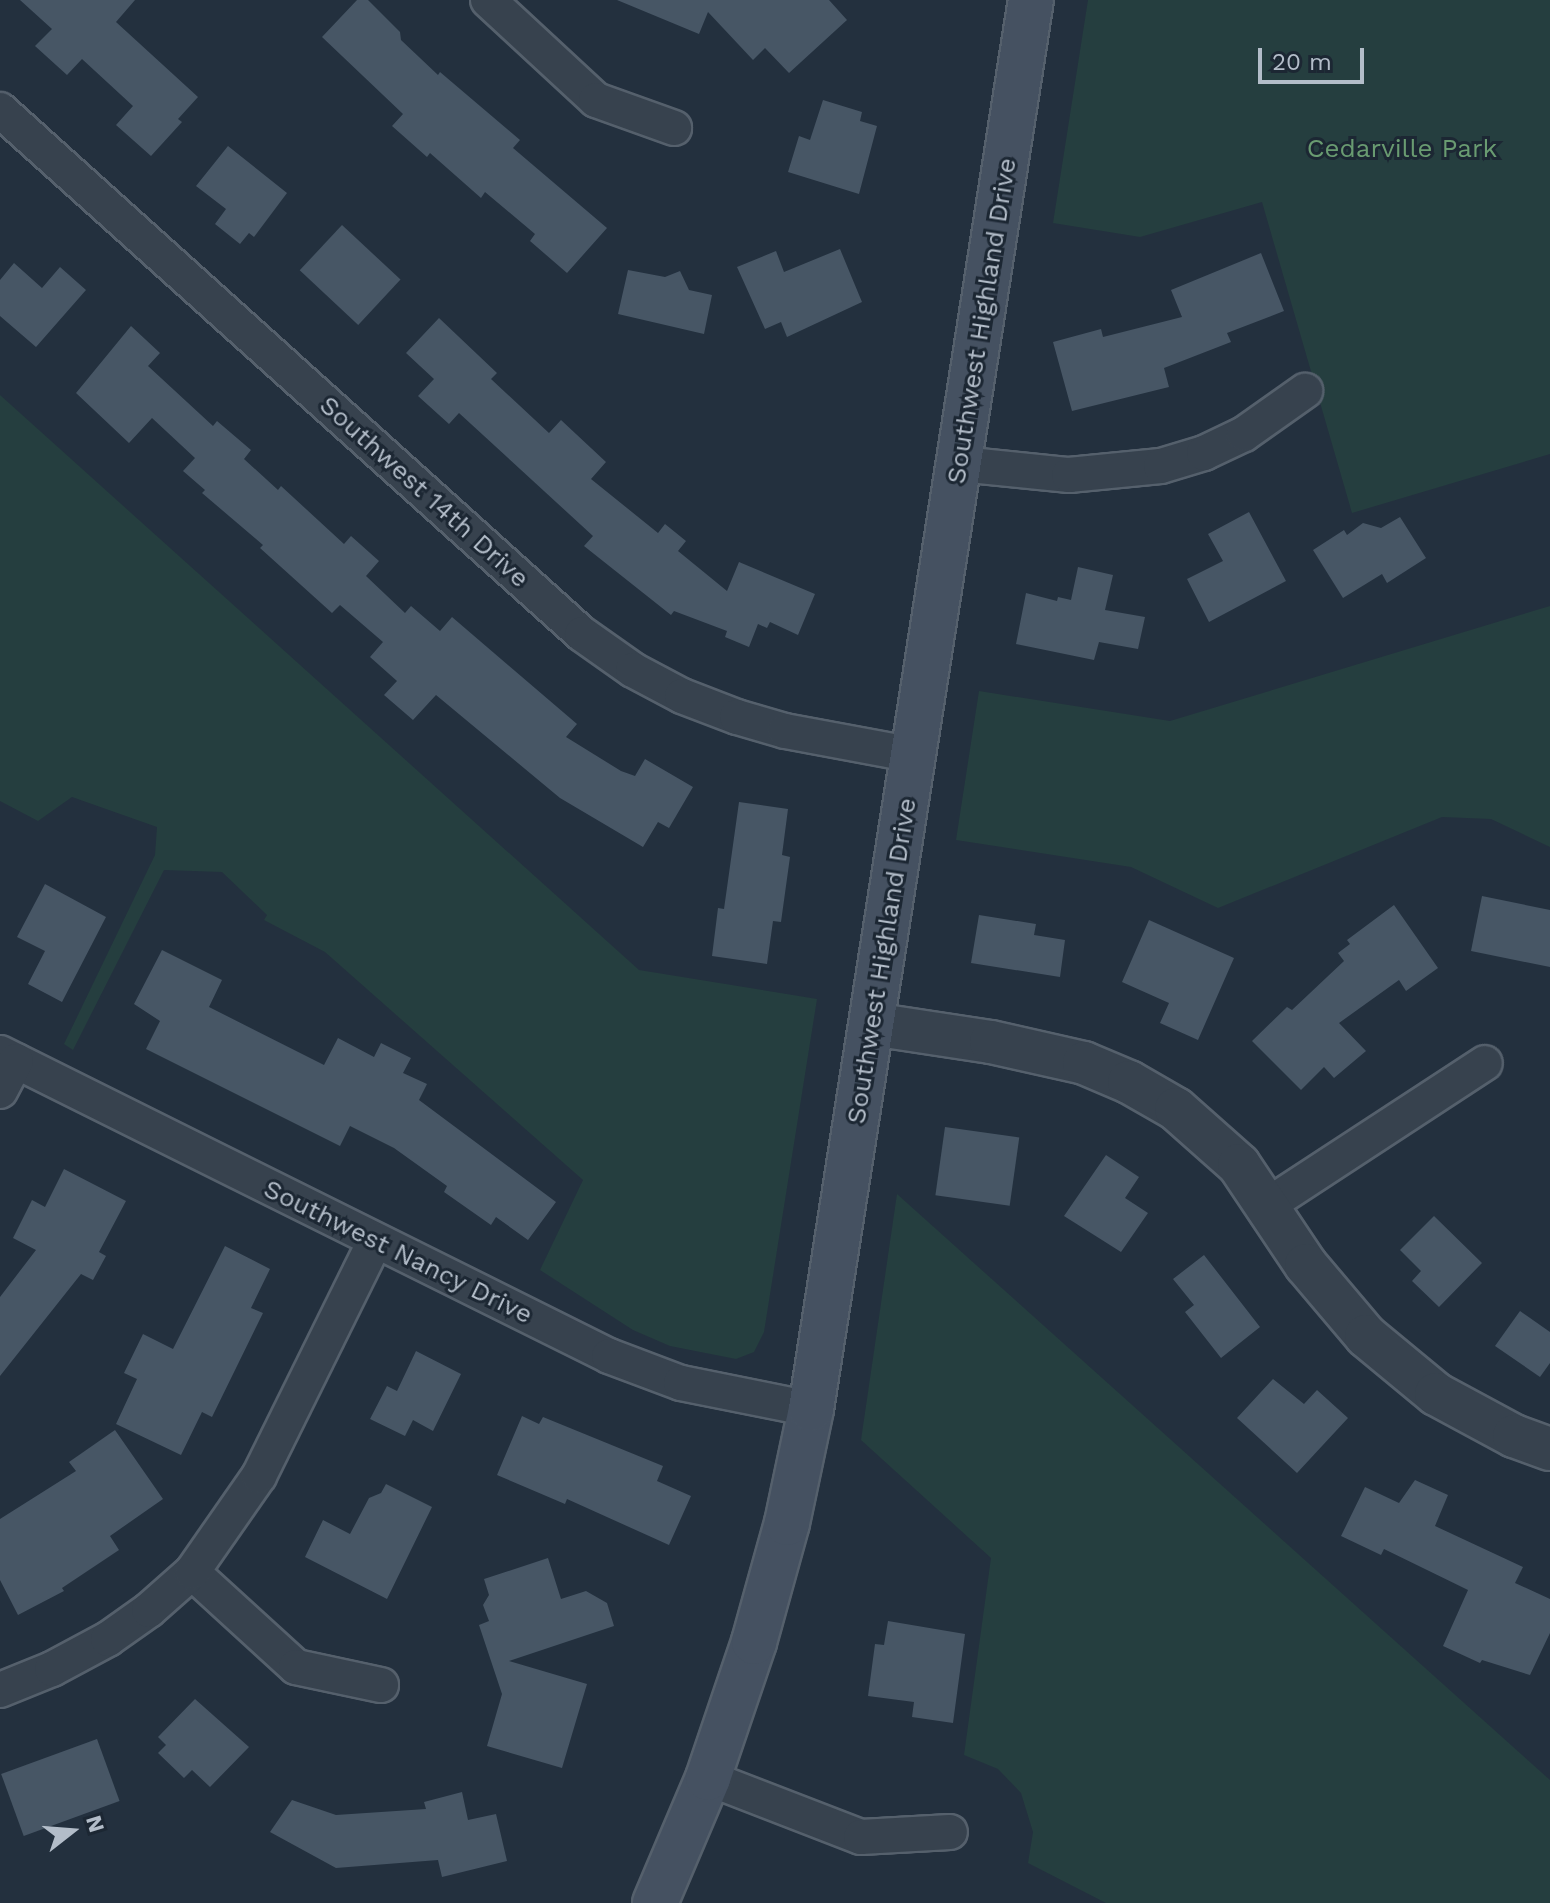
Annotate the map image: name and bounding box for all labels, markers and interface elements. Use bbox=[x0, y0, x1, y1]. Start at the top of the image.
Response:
scale bar bbox=[1262, 32, 1368, 82]
text: 20 m bbox=[1272, 48, 1332, 76]
park label: Cedarville Park bbox=[1307, 133, 1497, 165]
street label: Southwest Highland Drive bbox=[941, 156, 1023, 486]
street label: Southwest 14th Drive bbox=[313, 390, 535, 594]
street label: Southwest Highland Drive bbox=[841, 796, 923, 1126]
street label: Southwest Nancy Drive bbox=[258, 1173, 538, 1331]
north arrow bbox=[32, 1791, 112, 1871]
text: N bbox=[81, 1812, 110, 1835]

